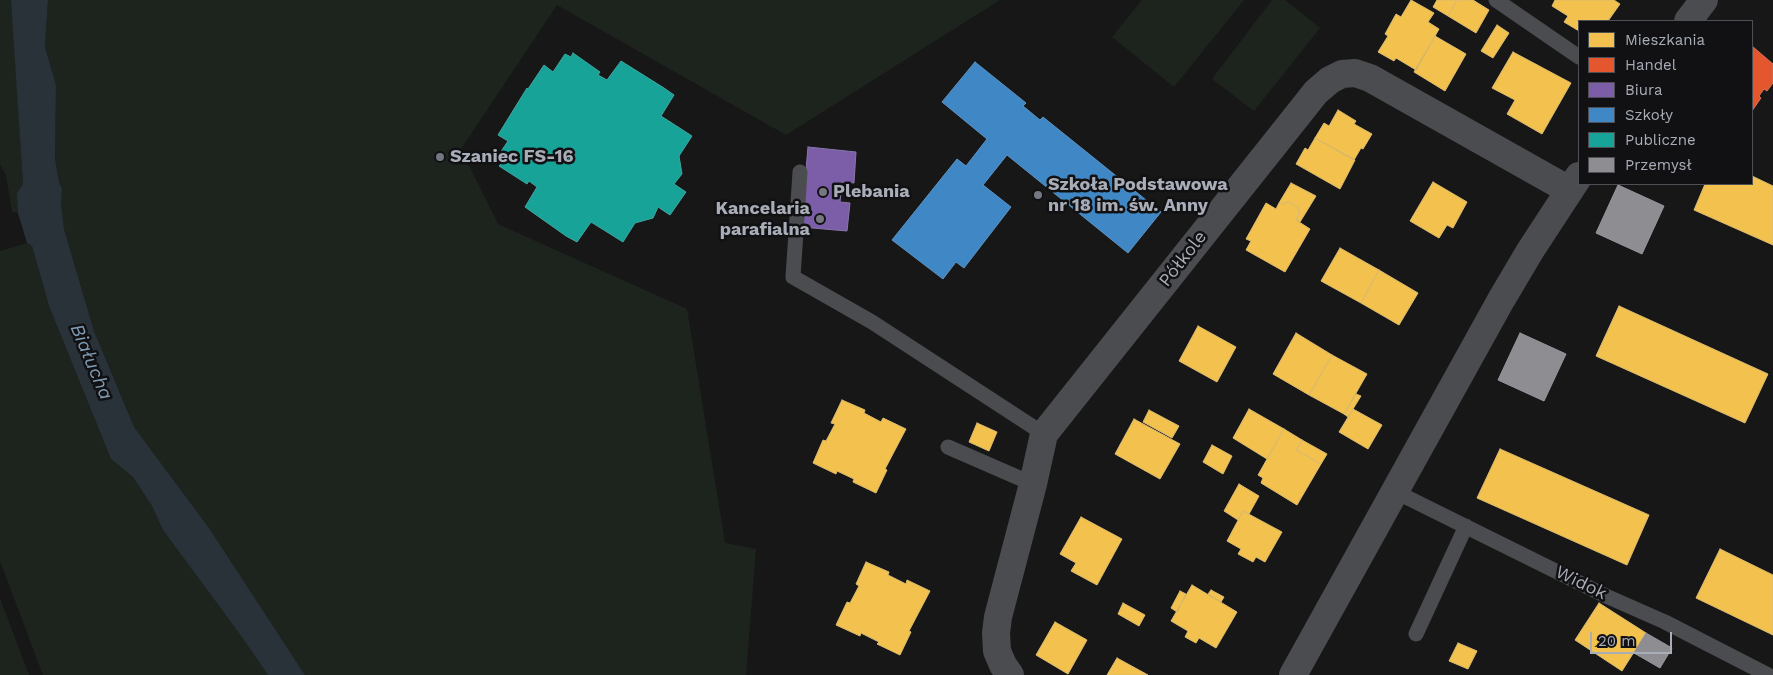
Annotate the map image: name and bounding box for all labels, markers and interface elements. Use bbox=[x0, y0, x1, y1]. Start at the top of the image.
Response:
legend bbox=[1578, 20, 1753, 185]
text: Mieszkania bbox=[1625, 31, 1705, 49]
text: Handel bbox=[1625, 56, 1676, 74]
text: Biura bbox=[1625, 81, 1662, 99]
text: Szkoły bbox=[1625, 106, 1673, 124]
text: Publiczne bbox=[1625, 131, 1696, 149]
place label: Szaniec FS-16 bbox=[450, 146, 574, 168]
marker: Szaniec FS-16 bbox=[434, 151, 446, 163]
text: Przemysł bbox=[1625, 156, 1692, 174]
place label: Szkoła Podstawowa nr 18 im. św. Anny bbox=[1048, 174, 1228, 216]
place label: Plebania bbox=[833, 181, 910, 203]
marker: Plebania bbox=[817, 186, 829, 198]
marker: Szkoła Podstawowa nr 18 im. św. Anny bbox=[1032, 189, 1044, 201]
place label: Kancelaria parafialna bbox=[716, 198, 810, 240]
marker: Kancelaria parafialna bbox=[814, 213, 826, 225]
street label: Półkole bbox=[1155, 227, 1211, 291]
water label: Białucha bbox=[65, 321, 117, 403]
street label: Widok bbox=[1552, 561, 1610, 605]
scale bar bbox=[1593, 622, 1676, 654]
text: 20 m bbox=[1598, 632, 1636, 650]

